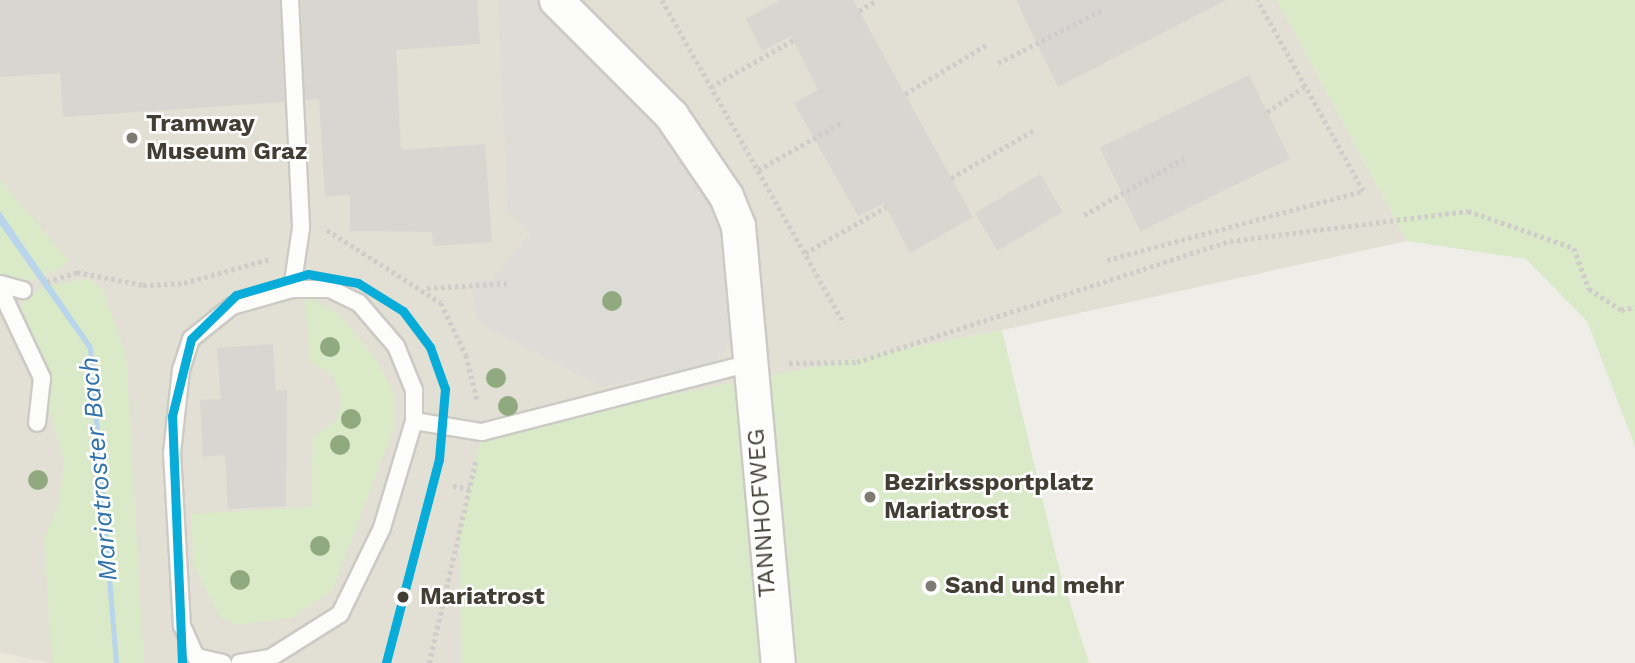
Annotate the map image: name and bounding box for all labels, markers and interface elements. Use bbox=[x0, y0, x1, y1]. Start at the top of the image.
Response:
place label: Tramway Museum Graz bbox=[146, 110, 307, 166]
marker: Tramway Museum Graz bbox=[124, 130, 140, 146]
water label: Mariatroster Bach bbox=[74, 355, 124, 583]
street label: TANNHOFWEG bbox=[742, 428, 782, 598]
place label: Bezirkssportplatz Mariatrost bbox=[884, 469, 1094, 525]
marker: Bezirkssportplatz Mariatrost bbox=[862, 489, 878, 505]
place label: Sand und mehr bbox=[945, 572, 1124, 600]
marker: Sand und mehr bbox=[923, 578, 939, 594]
place label: Mariatrost bbox=[420, 583, 545, 611]
marker: Mariatrost bbox=[392, 586, 414, 608]

